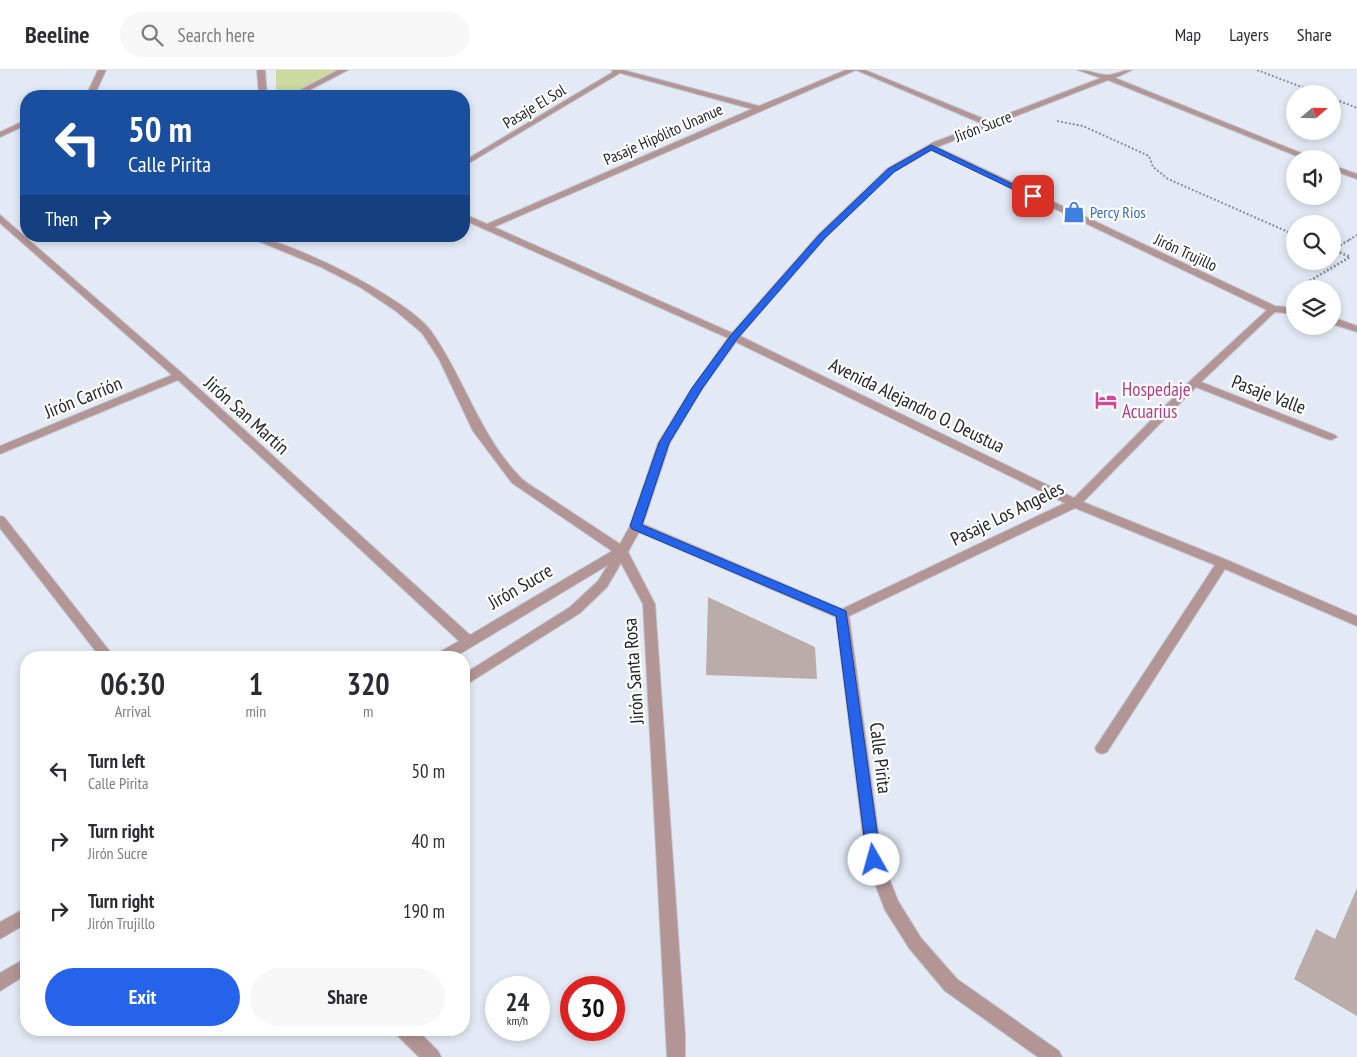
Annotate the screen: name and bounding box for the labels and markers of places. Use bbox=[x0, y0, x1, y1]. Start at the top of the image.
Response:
pin bbox=[1012, 175, 1054, 217]
shop icon: Percy Rios bbox=[1061, 199, 1087, 225]
place label: Percy Rios bbox=[1090, 202, 1146, 222]
place label: Hospedaje Acuarius bbox=[1122, 377, 1191, 423]
hotel icon: Hospedaje Acuarius bbox=[1093, 387, 1119, 413]

